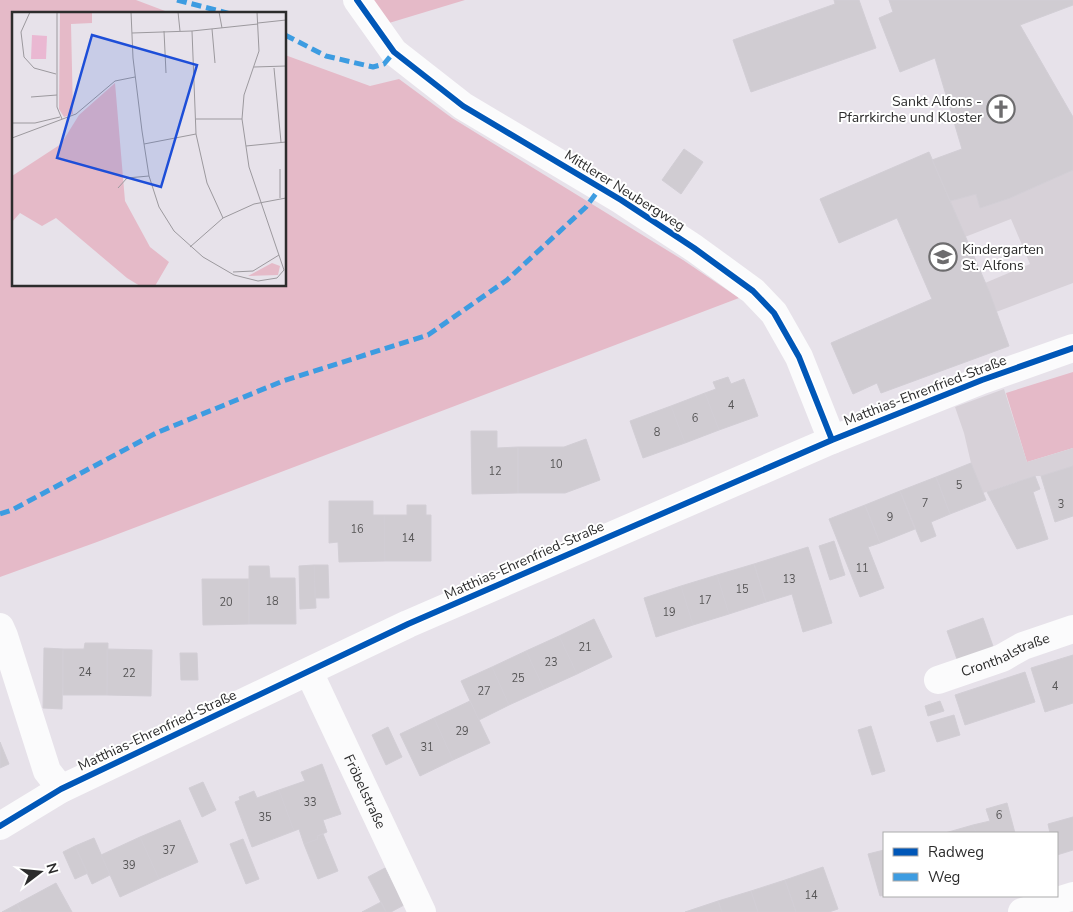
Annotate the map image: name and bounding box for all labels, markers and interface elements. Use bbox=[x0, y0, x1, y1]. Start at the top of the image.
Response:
inset map bbox=[12, 12, 286, 286]
place label: Sankt Alfons - Pfarrkirche und Kloster bbox=[838, 92, 982, 127]
church icon: Sankt Alfons - Pfarrkirche und Kloster bbox=[986, 94, 1016, 124]
street label: Mittlerer Neubergweg bbox=[561, 146, 689, 235]
place label: Kindergarten St. Alfons bbox=[962, 240, 1044, 275]
school or university icon: Kindergarten St. Alfons bbox=[928, 242, 958, 272]
street label: Matthias-Ehrenfried-Straße bbox=[841, 351, 1009, 430]
house number: 4 bbox=[728, 398, 735, 413]
house number: 6 bbox=[692, 411, 699, 426]
house number: 8 bbox=[654, 425, 661, 440]
house number: 10 bbox=[549, 457, 563, 472]
house number: 12 bbox=[488, 464, 502, 479]
house number: 5 bbox=[956, 478, 963, 493]
house number: 7 bbox=[922, 496, 928, 511]
house number: 3 bbox=[1058, 497, 1064, 512]
house number: 9 bbox=[887, 510, 893, 525]
street label: Matthias-Ehrenfried-Straße bbox=[441, 517, 607, 604]
house number: 16 bbox=[350, 522, 364, 537]
house number: 14 bbox=[401, 531, 415, 546]
house number: 11 bbox=[855, 561, 869, 576]
house number: 13 bbox=[782, 572, 796, 587]
house number: 15 bbox=[735, 582, 749, 597]
house number: 17 bbox=[698, 593, 712, 608]
house number: 18 bbox=[265, 594, 279, 609]
house number: 20 bbox=[219, 595, 233, 610]
house number: 19 bbox=[662, 605, 676, 620]
street label: Cronthalstraße bbox=[958, 629, 1052, 681]
house number: 21 bbox=[578, 640, 592, 655]
house number: 23 bbox=[544, 655, 558, 670]
house number: 24 bbox=[78, 665, 92, 680]
house number: 22 bbox=[122, 666, 136, 681]
house number: 25 bbox=[511, 671, 525, 686]
house number: 4 bbox=[1052, 679, 1059, 694]
house number: 27 bbox=[477, 684, 491, 699]
street label: Matthias-Ehrenfried-Straße bbox=[75, 685, 240, 776]
house number: 29 bbox=[455, 724, 469, 739]
house number: 31 bbox=[420, 740, 434, 755]
street label: Fröbelstraße bbox=[339, 751, 390, 832]
house number: 33 bbox=[303, 795, 317, 810]
house number: 6 bbox=[996, 808, 1003, 823]
house number: 35 bbox=[258, 810, 272, 825]
legend bbox=[883, 832, 1058, 897]
text: Radweg bbox=[928, 842, 984, 862]
house number: 37 bbox=[162, 843, 176, 858]
north arrow bbox=[15, 847, 65, 897]
house number: 39 bbox=[122, 858, 136, 873]
text: N bbox=[41, 861, 63, 876]
text: Weg bbox=[928, 867, 960, 887]
house number: 14 bbox=[804, 888, 818, 903]

